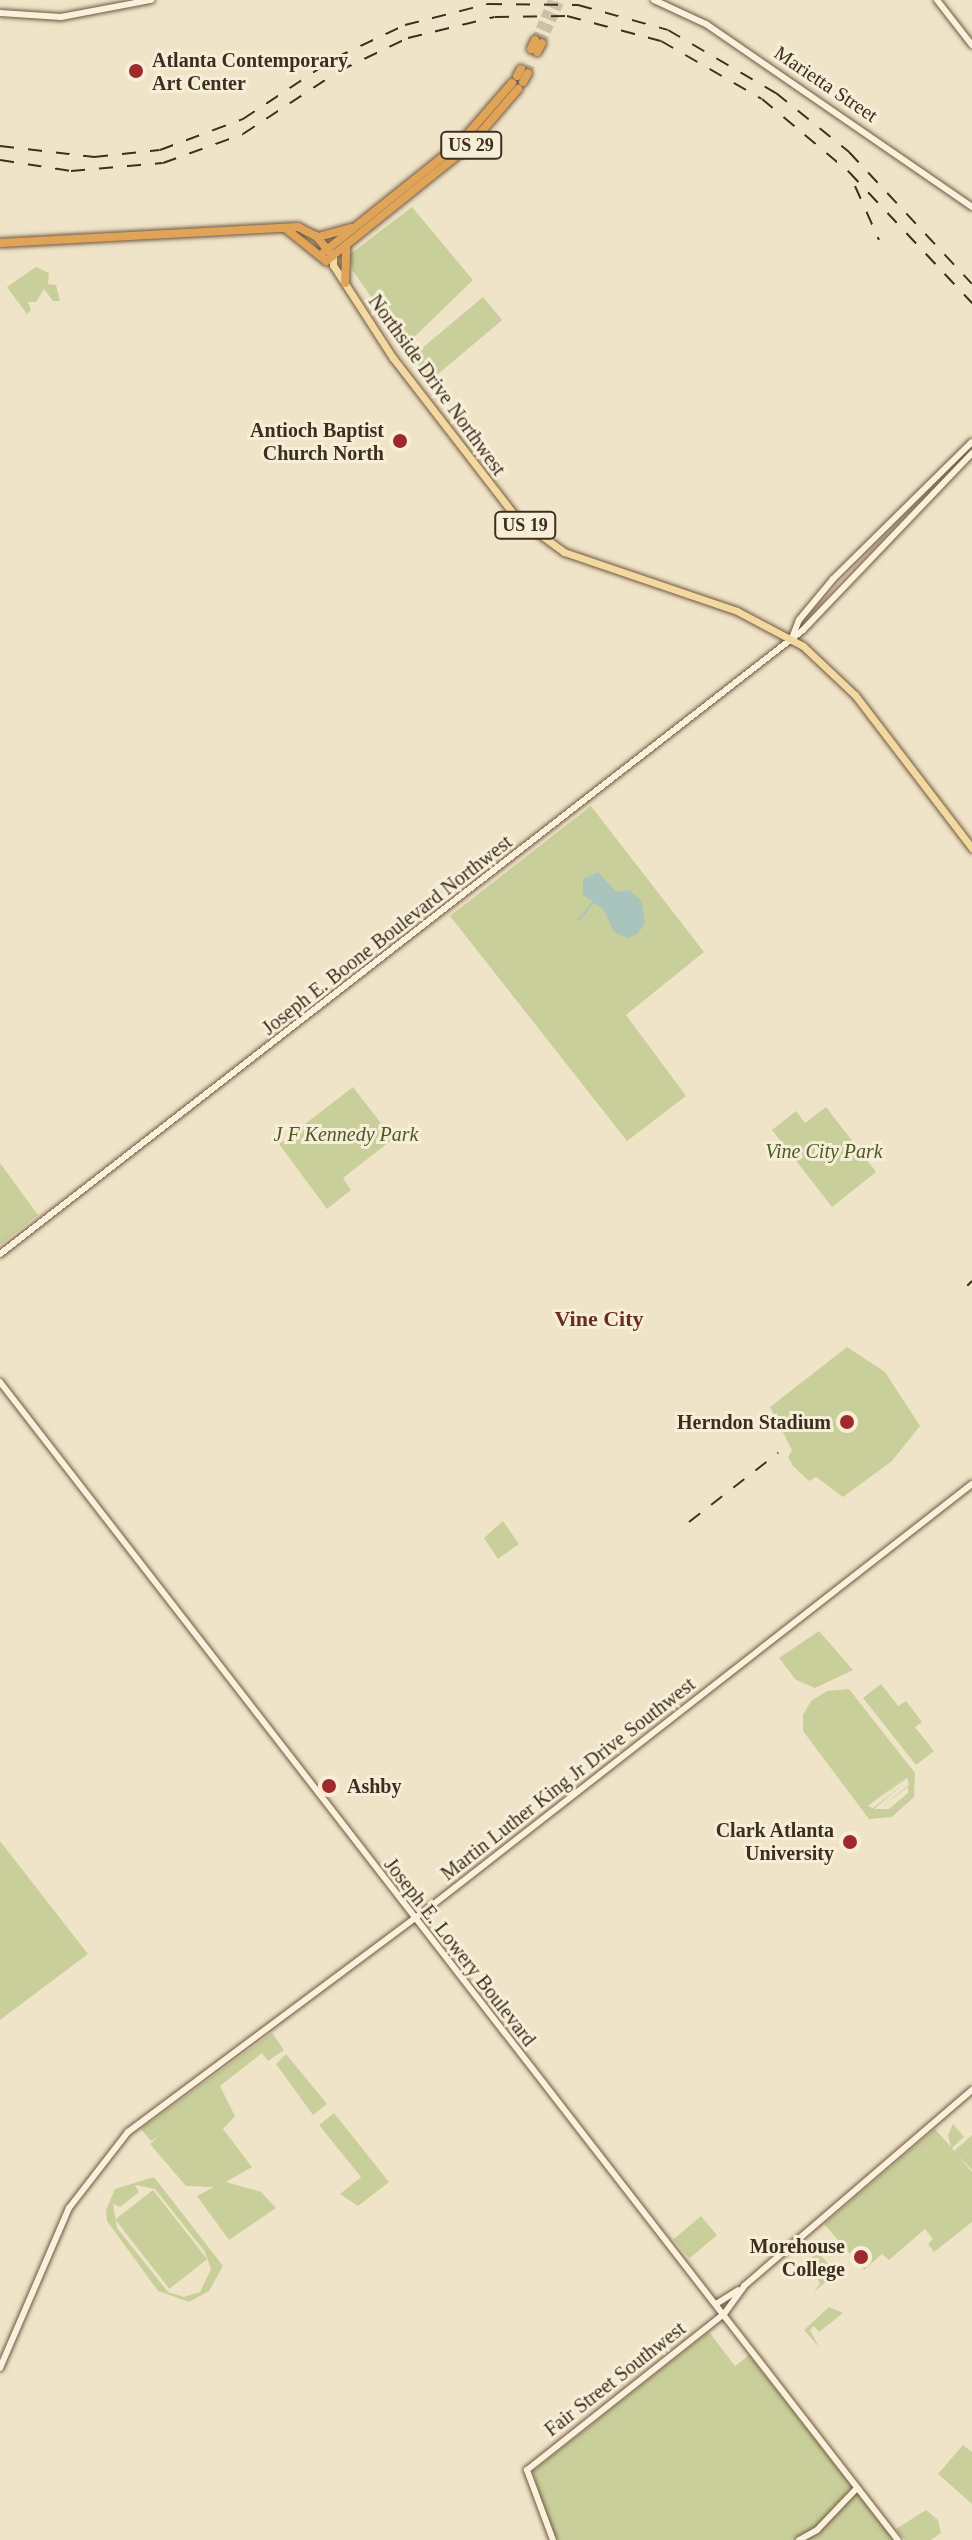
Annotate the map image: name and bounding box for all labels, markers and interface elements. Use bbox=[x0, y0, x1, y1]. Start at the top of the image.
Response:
street label: Marietta Street bbox=[770, 41, 882, 127]
place label: Atlanta Contemporary Art Center bbox=[152, 48, 348, 95]
marker: Atlanta Contemporary Art Center bbox=[127, 62, 145, 80]
road number: US 29 bbox=[439, 131, 503, 159]
street label: Northside Drive Northwest bbox=[363, 290, 511, 480]
place label: Antioch Baptist Church North bbox=[250, 418, 384, 465]
marker: Antioch Baptist Church North bbox=[391, 432, 409, 450]
road number: US 19 bbox=[493, 511, 557, 539]
street label: Joseph E. Boone Boulevard Northwest bbox=[257, 830, 517, 1040]
park label: J F Kennedy Park bbox=[274, 1122, 418, 1146]
park label: Vine City Park bbox=[765, 1139, 883, 1163]
district label: Vine City bbox=[554, 1306, 644, 1332]
place label: Herndon Stadium bbox=[677, 1410, 831, 1434]
marker: Herndon Stadium bbox=[838, 1413, 856, 1431]
street label: Martin Luther King Jr Drive Southwest bbox=[436, 1672, 700, 1886]
place label: Ashby bbox=[347, 1774, 401, 1798]
marker: Ashby bbox=[318, 1775, 340, 1797]
place label: Clark Atlanta University bbox=[715, 1818, 834, 1865]
marker: Clark Atlanta University bbox=[841, 1833, 859, 1851]
street label: Joseph E. Lowery Boulevard bbox=[379, 1853, 541, 2051]
place label: Morehouse College bbox=[750, 2234, 845, 2281]
marker: Morehouse College bbox=[852, 2248, 870, 2266]
street label: Fair Street Southwest bbox=[540, 2317, 690, 2441]

